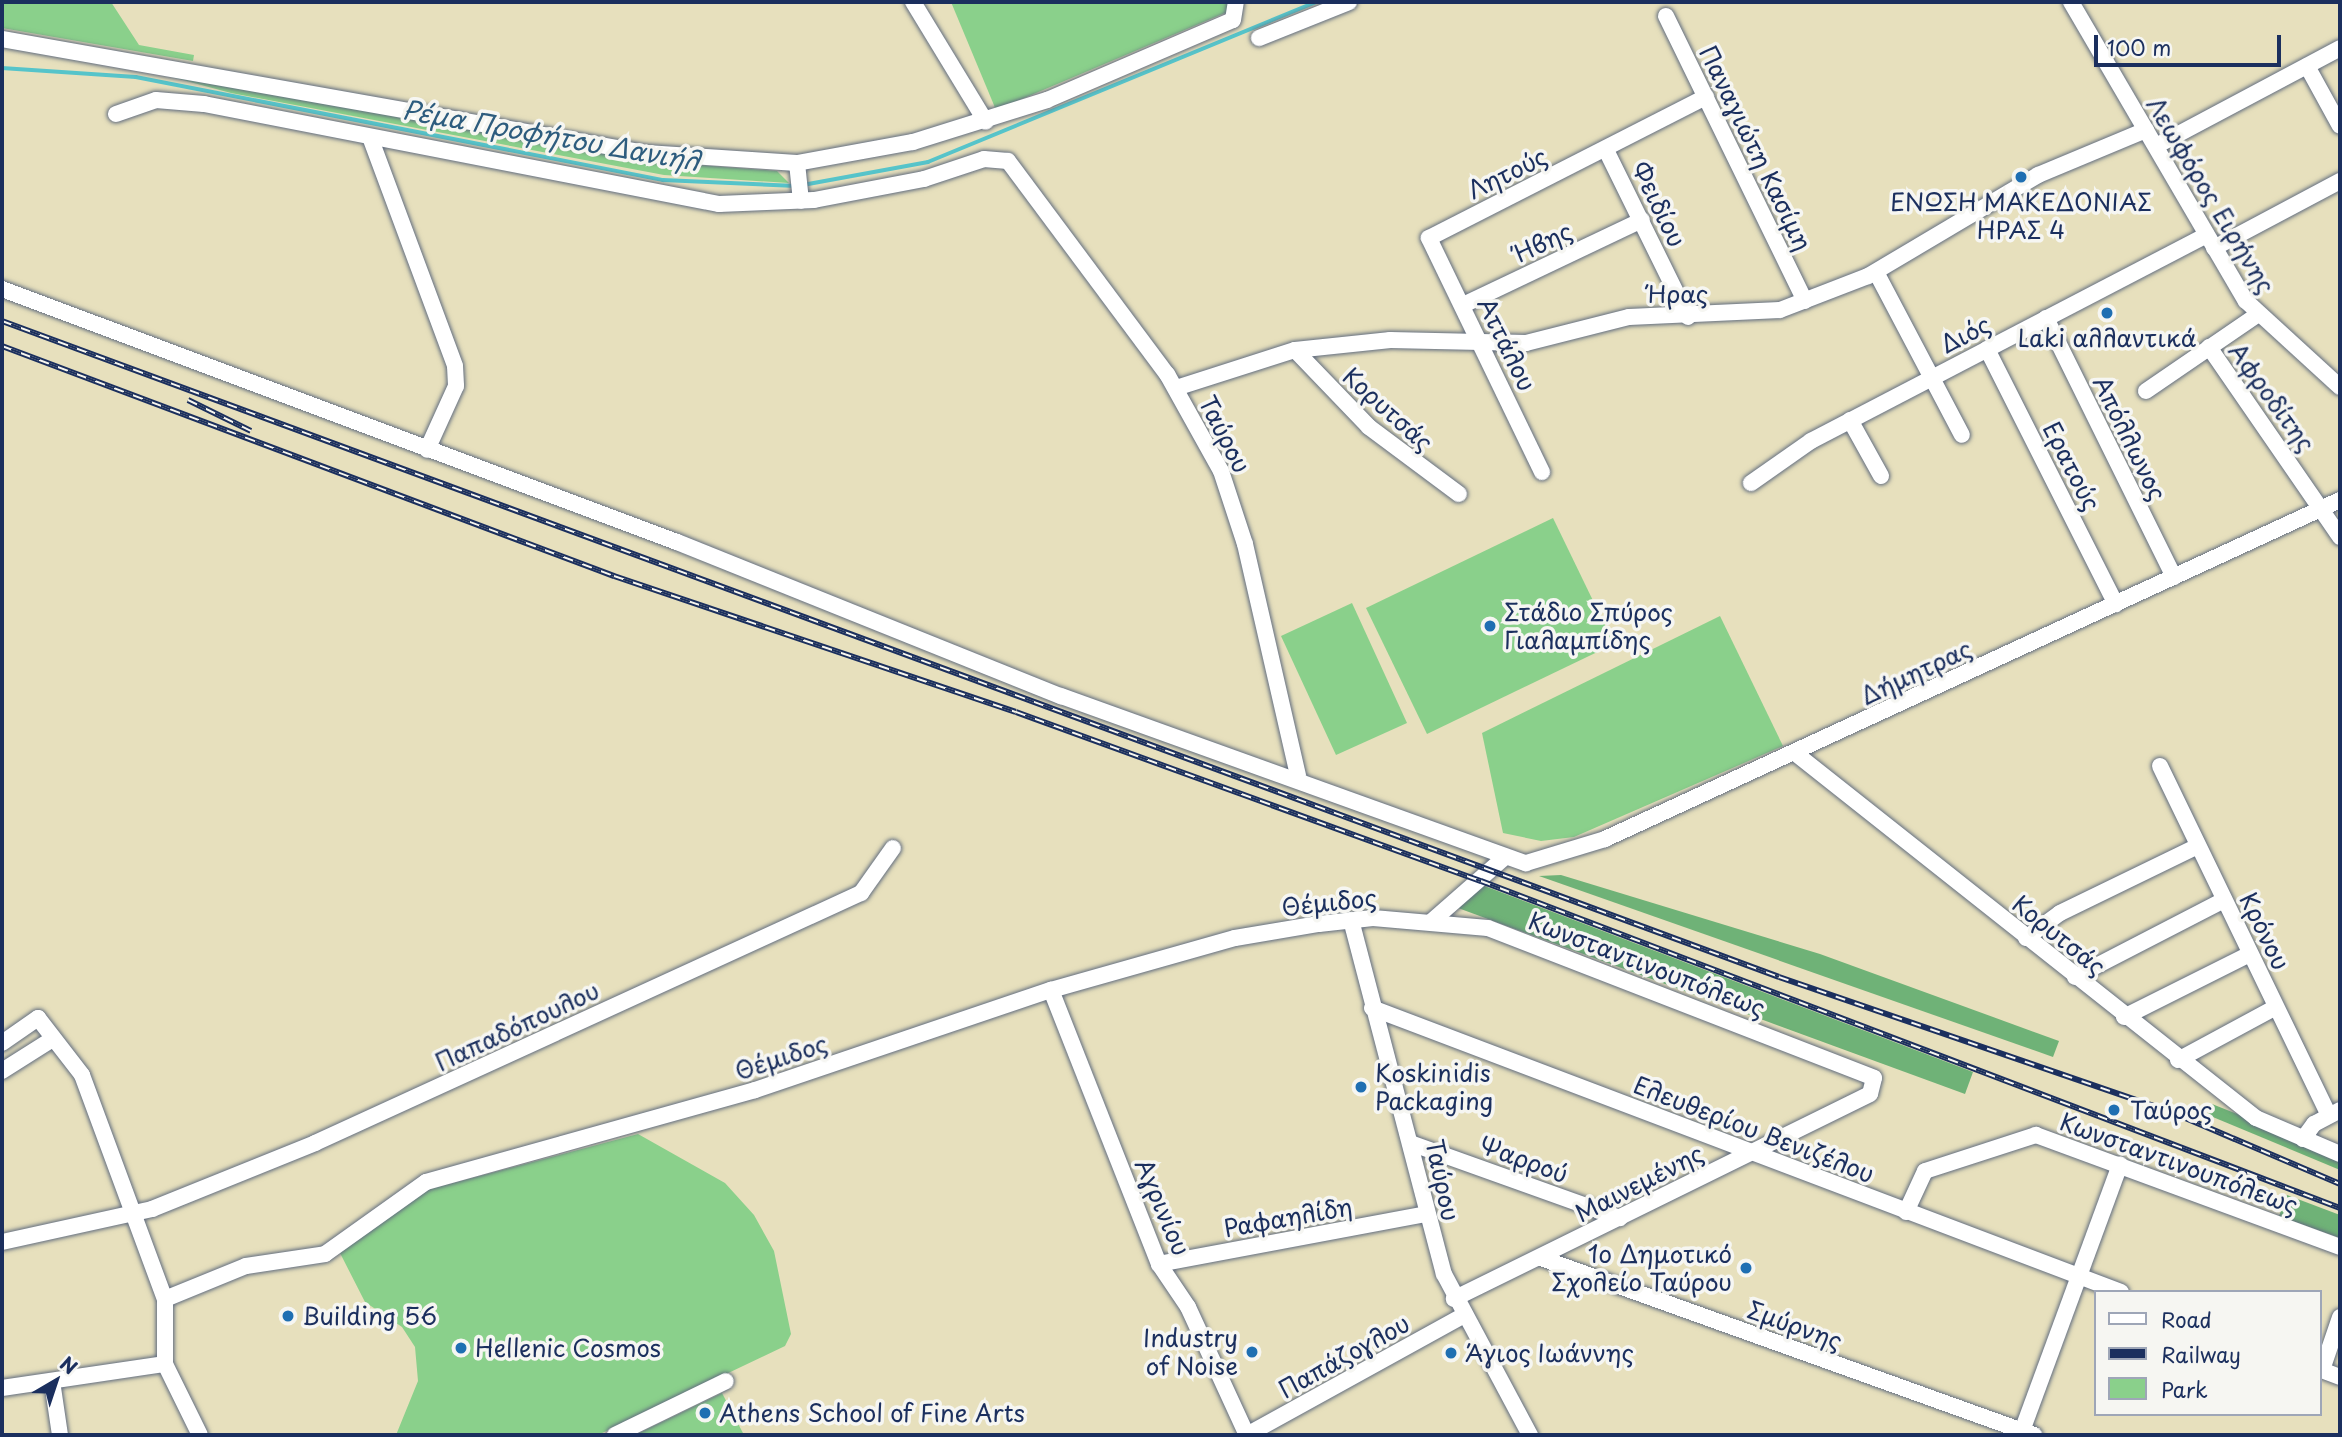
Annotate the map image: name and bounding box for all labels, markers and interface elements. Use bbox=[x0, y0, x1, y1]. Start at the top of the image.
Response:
scale bar bbox=[2097, 21, 2284, 65]
text: 100 m bbox=[2107, 31, 2171, 63]
street label: Παναγιώτη Κασίμη bbox=[1694, 41, 1818, 255]
street label: Λεωφόρος Ειρήνης bbox=[2141, 92, 2281, 298]
water label: Ρέμα Προφήτου Δανιήλ bbox=[400, 93, 702, 177]
street label: Λητούς bbox=[1463, 141, 1551, 205]
street label: Φειδίου bbox=[1626, 157, 1692, 251]
marker: ΕΝΩΣΗ ΜΑΚΕΔΟΝΙΑΣ ΗΡΑΣ 4 bbox=[2013, 169, 2029, 185]
place label: ΕΝΩΣΗ ΜΑΚΕΔΟΝΙΑΣ ΗΡΑΣ 4 bbox=[1890, 188, 2152, 244]
street label: Ήβης bbox=[1509, 216, 1577, 268]
street label: Ήρας bbox=[1648, 280, 1708, 308]
street label: Αττάλου bbox=[1472, 293, 1542, 395]
marker: Laki αλλαντικά bbox=[2099, 305, 2115, 321]
street label: Διός bbox=[1935, 309, 1995, 359]
place label: Laki αλλαντικά bbox=[2017, 324, 2197, 352]
street label: Αφροδίτης bbox=[2223, 337, 2321, 457]
street label: Κορυτσάς bbox=[1337, 361, 1439, 457]
street label: Απόλλωνος bbox=[2087, 371, 2173, 505]
street label: Ταύρου bbox=[1193, 391, 1257, 477]
street label: Ερατούς bbox=[2037, 417, 2107, 515]
place label: Στάδιο Σπύρος Γιαλαμπίδης bbox=[1504, 598, 1673, 654]
marker: Στάδιο Σπύρος Γιαλαμπίδης bbox=[1482, 618, 1498, 634]
street label: Δήμητρας bbox=[1856, 634, 1976, 710]
street label: Θέμιδος bbox=[1280, 883, 1378, 921]
street label: Κρόνου bbox=[2234, 888, 2296, 974]
street label: Κορυτσάς bbox=[2007, 889, 2111, 981]
street label: Κωνσταντινουπόλεως bbox=[1525, 906, 1769, 1022]
street label: Παπαδόπουλου bbox=[431, 975, 603, 1077]
street label: Θέμιδος bbox=[731, 1029, 831, 1085]
place label: Koskinidis Packaging bbox=[1375, 1059, 1493, 1115]
street label: Ελευθερίου Βενιζέλου bbox=[1630, 1070, 1878, 1188]
marker: Koskinidis Packaging bbox=[1353, 1079, 1369, 1095]
place label: Ταύρος bbox=[2130, 1096, 2212, 1124]
marker: Ταύρος bbox=[2104, 1100, 2124, 1120]
street label: Κωνσταντινουπόλεως bbox=[2056, 1107, 2302, 1219]
street label: Ψαρρού bbox=[1476, 1130, 1572, 1188]
street label: Ταύρου bbox=[1420, 1136, 1466, 1224]
street label: Μαινεμένης bbox=[1570, 1138, 1708, 1228]
street label: Αγρινίου bbox=[1130, 1154, 1196, 1260]
street label: Ραφαηλίδη bbox=[1222, 1192, 1354, 1242]
place label: 1ο Δημοτικό Σχολείο Ταύρου bbox=[1551, 1240, 1732, 1296]
marker: 1ο Δημοτικό Σχολείο Ταύρου bbox=[1738, 1260, 1754, 1276]
legend bbox=[2094, 1290, 2321, 1416]
street label: Σμύρνης bbox=[1744, 1295, 1846, 1355]
place label: Building 56 bbox=[302, 1302, 436, 1330]
text: Road bbox=[2161, 1303, 2212, 1335]
marker: Building 56 bbox=[280, 1308, 296, 1324]
street label: Παπάζογλου bbox=[1274, 1308, 1414, 1404]
place label: Industry of Noise bbox=[1143, 1324, 1238, 1380]
place label: Hellenic Cosmos bbox=[475, 1334, 662, 1362]
text: Railway bbox=[2161, 1338, 2241, 1370]
place label: Άγιος Ιωάννης bbox=[1465, 1339, 1635, 1367]
marker: Hellenic Cosmos bbox=[453, 1340, 469, 1356]
marker: Industry of Noise bbox=[1244, 1344, 1260, 1360]
marker: Άγιος Ιωάννης bbox=[1443, 1345, 1459, 1361]
north arrow bbox=[21, 1346, 91, 1416]
text: N bbox=[55, 1349, 84, 1380]
text: Park bbox=[2161, 1373, 2208, 1405]
place label: Athens School of Fine Arts bbox=[719, 1399, 1026, 1427]
marker: Athens School of Fine Arts bbox=[697, 1405, 713, 1421]

